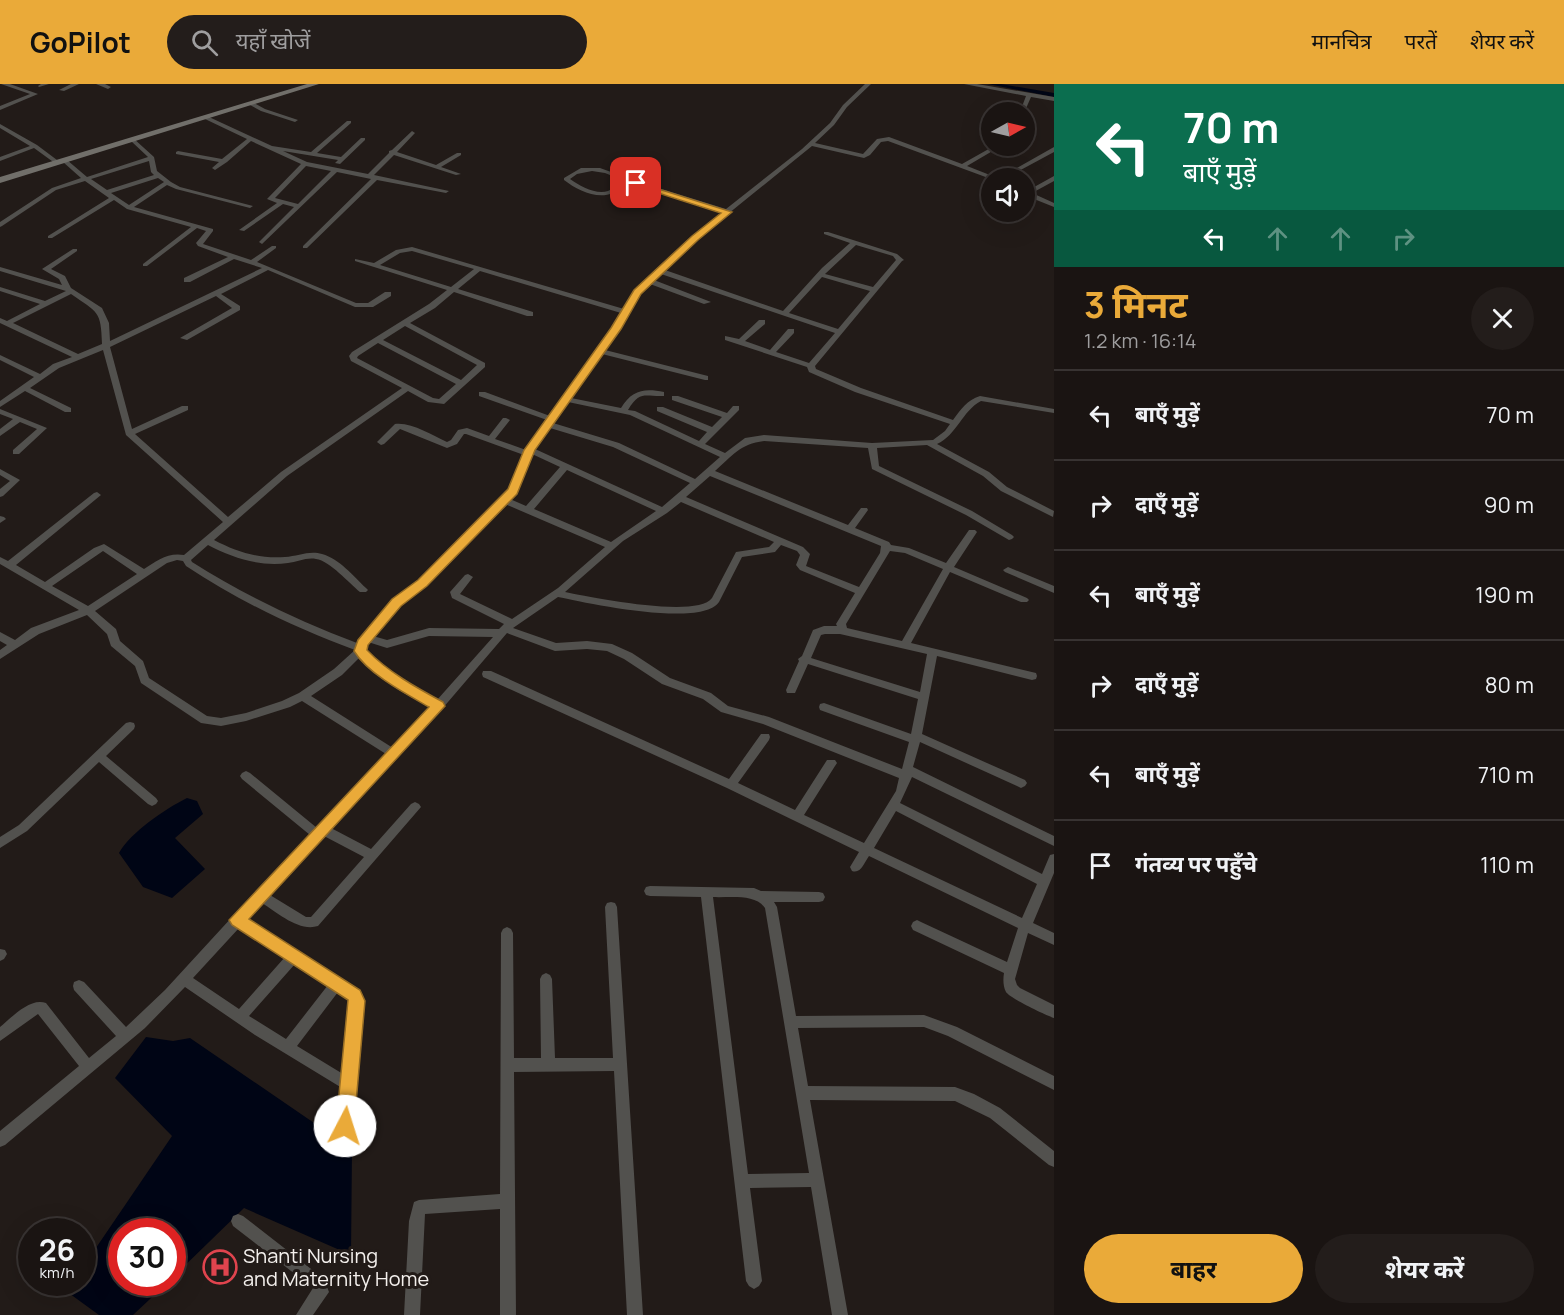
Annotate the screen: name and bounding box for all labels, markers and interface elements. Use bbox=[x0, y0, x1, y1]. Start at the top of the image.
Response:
search box bbox=[167, 15, 587, 69]
text: GoPilot bbox=[30, 23, 131, 61]
icon: search bbox=[188, 26, 221, 59]
text: यहाँ खोजें bbox=[236, 26, 310, 56]
text: मानचित्र bbox=[1312, 27, 1372, 55]
text: परतें bbox=[1405, 27, 1437, 55]
text: शेयर करें bbox=[1470, 27, 1534, 55]
text: 70 m bbox=[1183, 98, 1279, 156]
north arrow bbox=[981, 102, 1035, 156]
map controls bbox=[981, 102, 1035, 222]
icon: left bbox=[1084, 108, 1162, 186]
text: बाएँ मुड़ें bbox=[1183, 153, 1256, 190]
pin bbox=[610, 157, 661, 208]
icon: arrive bbox=[619, 166, 652, 199]
button: sound bbox=[981, 168, 1035, 222]
icon: left bbox=[1198, 222, 1231, 255]
icon: ahead bbox=[1261, 222, 1294, 255]
icon: ahead bbox=[1324, 222, 1357, 255]
icon: right bbox=[1387, 222, 1420, 255]
text: 3 मिनट bbox=[1084, 280, 1188, 329]
button: close bbox=[1471, 287, 1534, 350]
text: 1.2 km · 16:14 bbox=[1084, 327, 1197, 354]
icon: left bbox=[1084, 399, 1117, 432]
text: बाएँ मुड़ें bbox=[1135, 399, 1200, 429]
text: 70 m bbox=[1486, 400, 1534, 430]
icon: right bbox=[1084, 489, 1117, 522]
text: दाएँ मुड़ें bbox=[1135, 489, 1198, 519]
text: 90 m bbox=[1484, 490, 1534, 520]
icon: left bbox=[1084, 579, 1117, 612]
text: बाएँ मुड़ें bbox=[1135, 579, 1200, 609]
text: 190 m bbox=[1475, 580, 1534, 610]
icon: right bbox=[1084, 669, 1117, 702]
text: दाएँ मुड़ें bbox=[1135, 669, 1198, 699]
text: 80 m bbox=[1485, 670, 1534, 700]
icon: left bbox=[1084, 759, 1117, 792]
text: बाएँ मुड़ें bbox=[1135, 759, 1200, 789]
text: 710 m bbox=[1478, 760, 1534, 790]
icon: arrive bbox=[1084, 849, 1117, 882]
text: गंतव्य पर पहुँचे bbox=[1135, 849, 1257, 879]
text: 110 m bbox=[1480, 850, 1534, 880]
position arrow bbox=[313, 1094, 377, 1158]
speed limit sign: 30 bbox=[108, 1218, 186, 1296]
text: 26 bbox=[39, 1229, 75, 1270]
button: बाहर bbox=[1084, 1234, 1303, 1303]
button: शेयर करें bbox=[1315, 1234, 1534, 1303]
place label: Shanti Nursing and Maternity Home bbox=[243, 1242, 429, 1292]
hospital icon: Shanti Nursing and Maternity Home bbox=[202, 1249, 238, 1285]
text: km/h bbox=[40, 1262, 74, 1283]

